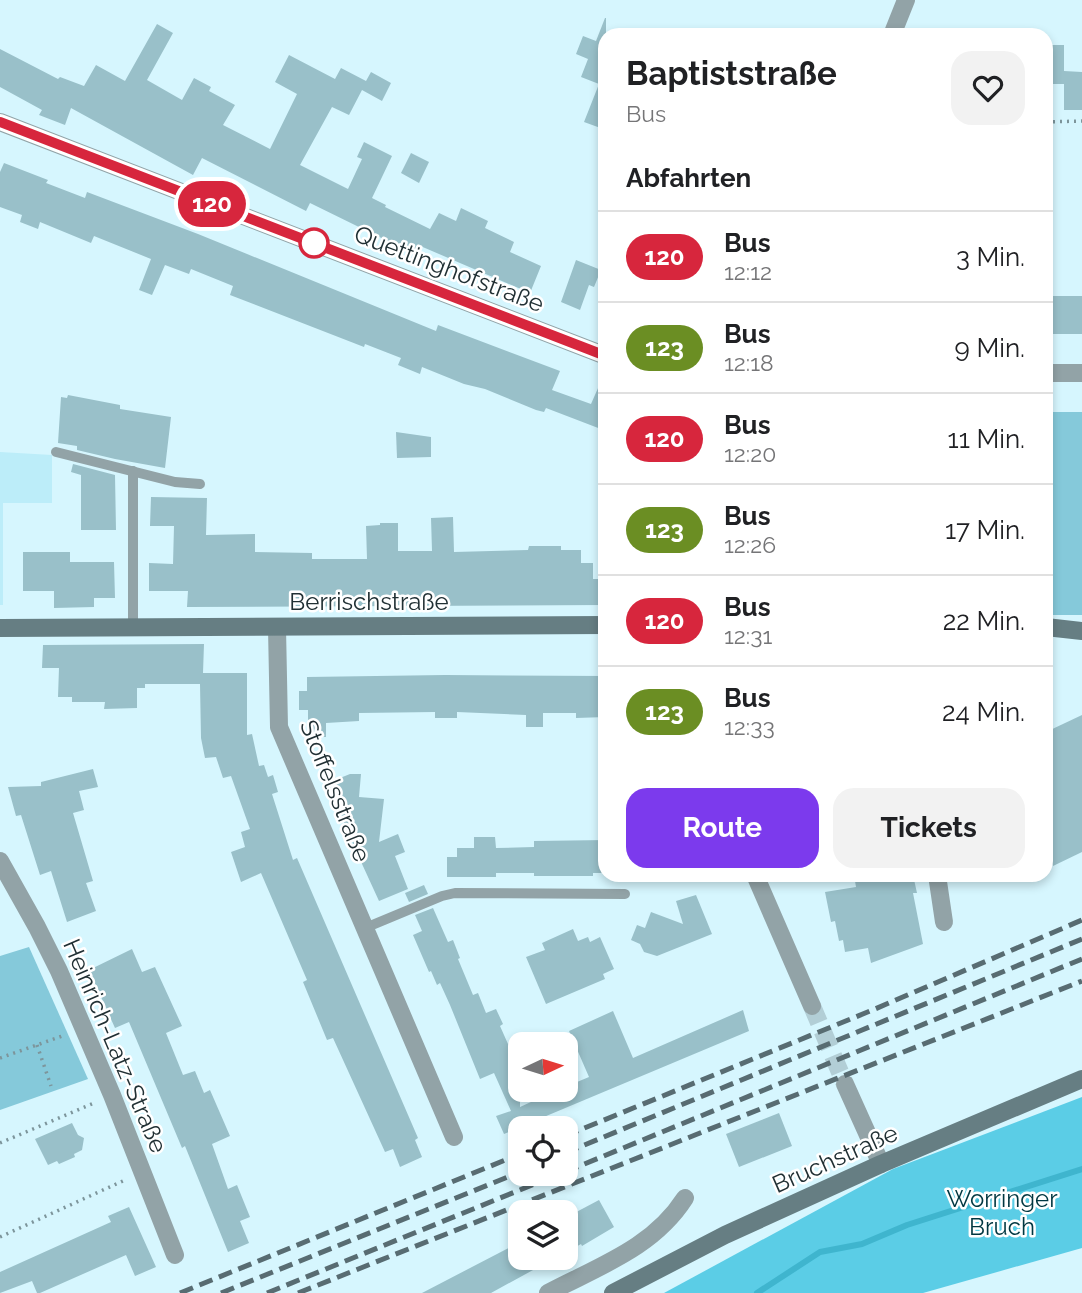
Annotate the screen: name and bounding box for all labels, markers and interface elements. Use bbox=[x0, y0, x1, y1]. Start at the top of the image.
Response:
button: heart bbox=[951, 51, 1025, 125]
text: Baptiststraße bbox=[626, 54, 837, 93]
text: Bus bbox=[626, 100, 666, 127]
text: Abfahrten bbox=[626, 163, 751, 193]
line badge: 120 bbox=[172, 181, 252, 227]
text: 120 bbox=[192, 189, 232, 218]
street label: Quettinghofstraße bbox=[350, 219, 548, 318]
unlabelled marker bbox=[299, 228, 329, 258]
text: Bus bbox=[724, 228, 771, 258]
text: 120 bbox=[644, 242, 685, 271]
text: 3 Min. bbox=[956, 242, 1025, 272]
text: 12:12 bbox=[724, 258, 772, 285]
text: Bus bbox=[724, 319, 771, 349]
text: 123 bbox=[645, 333, 684, 362]
text: 9 Min. bbox=[955, 333, 1025, 363]
text: 12:18 bbox=[724, 349, 774, 376]
text: Bus bbox=[724, 410, 771, 440]
text: 120 bbox=[644, 424, 685, 453]
text: 11 Min. bbox=[948, 424, 1025, 454]
text: 12:20 bbox=[724, 440, 776, 467]
text: Bus bbox=[724, 501, 771, 531]
text: 123 bbox=[645, 515, 684, 544]
text: 17 Min. bbox=[945, 515, 1025, 545]
text: 12:26 bbox=[724, 531, 776, 558]
street label: Berrischstraße bbox=[289, 587, 449, 616]
text: Bus bbox=[724, 592, 771, 622]
text: 120 bbox=[644, 606, 685, 635]
text: 22 Min. bbox=[943, 606, 1025, 636]
text: 12:31 bbox=[724, 622, 772, 649]
text: Bus bbox=[724, 683, 771, 713]
text: 123 bbox=[645, 697, 684, 726]
text: 24 Min. bbox=[942, 697, 1025, 727]
text: 12:33 bbox=[724, 713, 775, 740]
street label: Stoffelsstraße bbox=[294, 716, 377, 866]
button: Route bbox=[626, 788, 819, 868]
button: Tickets bbox=[833, 788, 1025, 868]
street label: Heinrich-Latz-Straße bbox=[57, 935, 174, 1157]
north arrow bbox=[508, 1032, 578, 1102]
map controls bbox=[508, 1032, 578, 1270]
button: locate bbox=[508, 1116, 578, 1186]
street label: Bruchstraße bbox=[768, 1118, 902, 1199]
park label: Worringer Bruch bbox=[946, 1184, 1058, 1241]
button: layers bbox=[508, 1200, 578, 1270]

